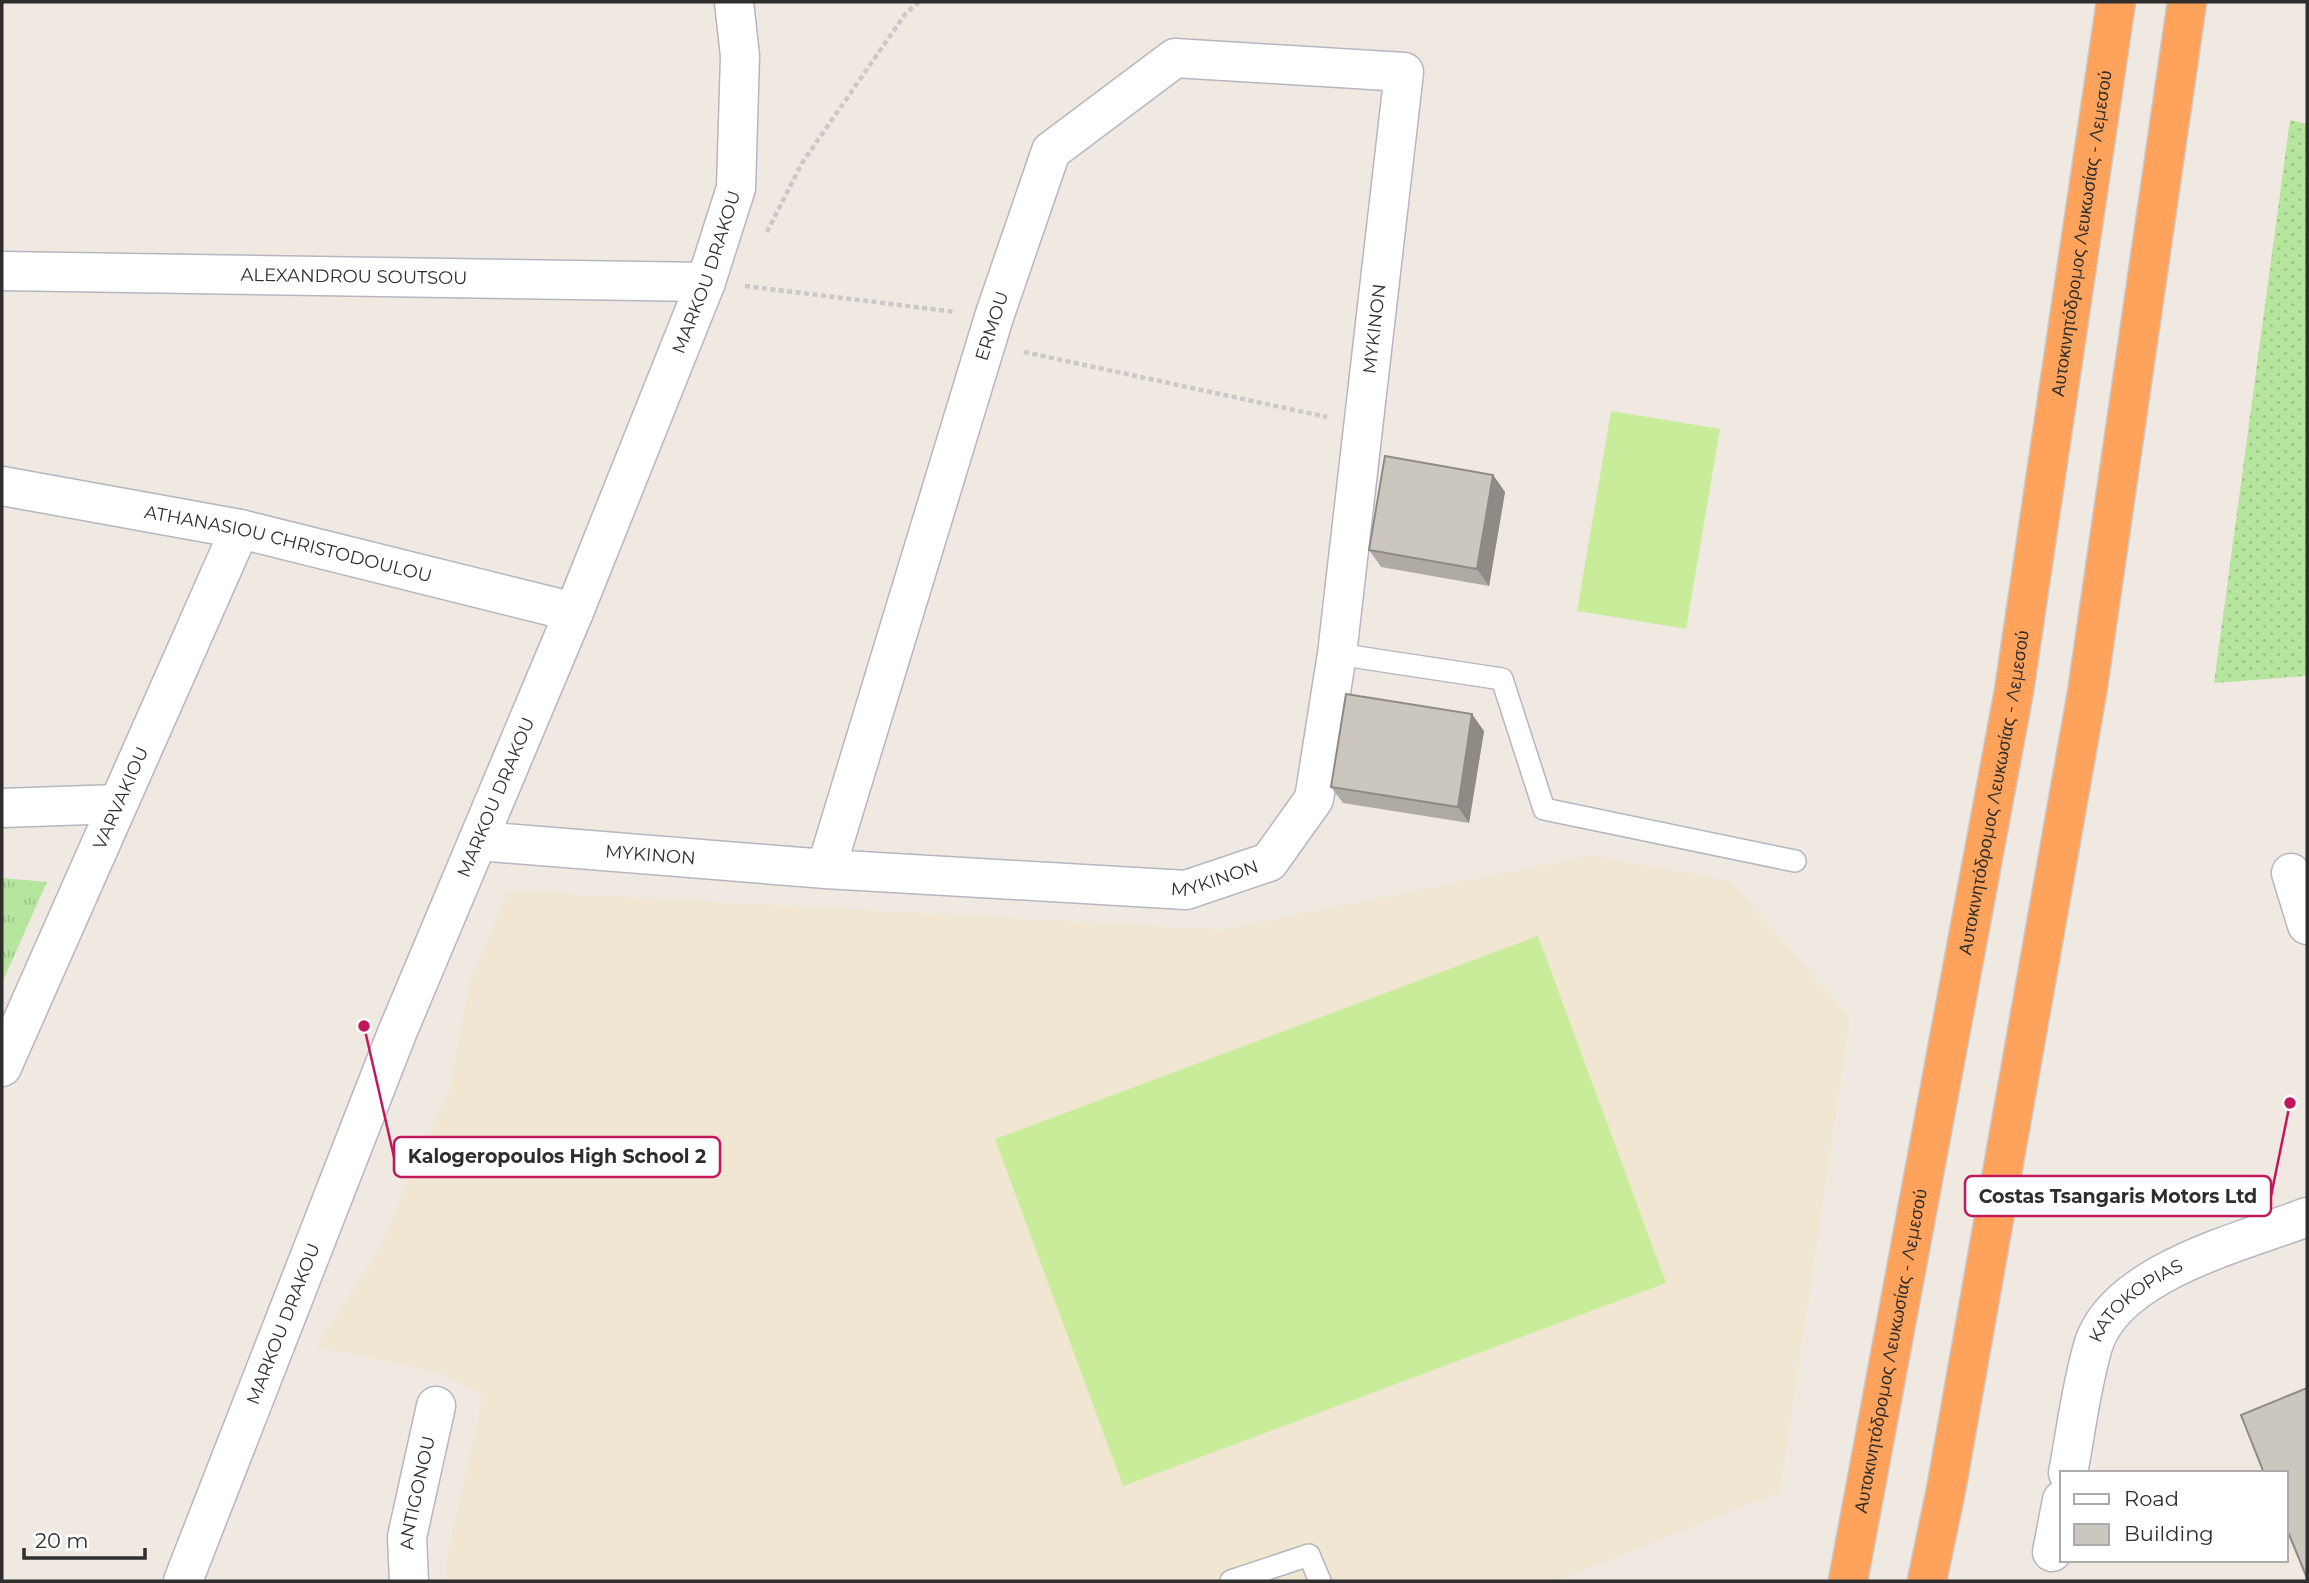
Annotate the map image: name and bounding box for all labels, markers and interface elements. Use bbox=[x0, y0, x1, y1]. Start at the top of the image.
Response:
street label: Αυτοκινητόδρομος Λευκωσίας - Λεμεσού bbox=[2047, 69, 2117, 398]
street label: MARKOU DRAKOU bbox=[667, 188, 745, 357]
street label: ALEXANDROU SOUTSOU bbox=[240, 264, 468, 289]
street label: MYKINON bbox=[1358, 282, 1391, 375]
street label: ERMOU bbox=[970, 289, 1014, 363]
street label: ATHANASIOU CHRISTODOULOU bbox=[143, 501, 434, 587]
street label: Αυτοκινητόδρομος Λευκωσίας - Λεμεσού bbox=[1954, 629, 2034, 957]
street label: MARKOU DRAKOU bbox=[453, 714, 539, 881]
street label: VARVAKIOU bbox=[89, 743, 153, 853]
street label: MYKINON bbox=[604, 840, 697, 869]
street label: MYKINON bbox=[1170, 855, 1261, 901]
callout: Kalogeropoulos High School 2 bbox=[394, 1137, 720, 1177]
text: Kalogeropoulos High School 2 bbox=[408, 1145, 706, 1168]
callout: Costas Tsangaris Motors Ltd bbox=[1965, 1176, 2271, 1216]
text: Costas Tsangaris Motors Ltd bbox=[1979, 1185, 2257, 1208]
street label: Αυτοκινητόδρομος Λευκωσίας - Λεμεσού bbox=[1850, 1187, 1932, 1515]
street label: MARKOU DRAKOU bbox=[242, 1240, 325, 1408]
street label: KATOKOPIAS bbox=[2084, 1254, 2186, 1346]
street label: ANTIGONOU bbox=[396, 1434, 440, 1551]
legend bbox=[2060, 1471, 2288, 1562]
text: Road bbox=[2124, 1486, 2179, 1511]
scale bar bbox=[24, 1516, 145, 1560]
text: Building bbox=[2124, 1521, 2214, 1546]
text: 20 m bbox=[35, 1528, 89, 1553]

